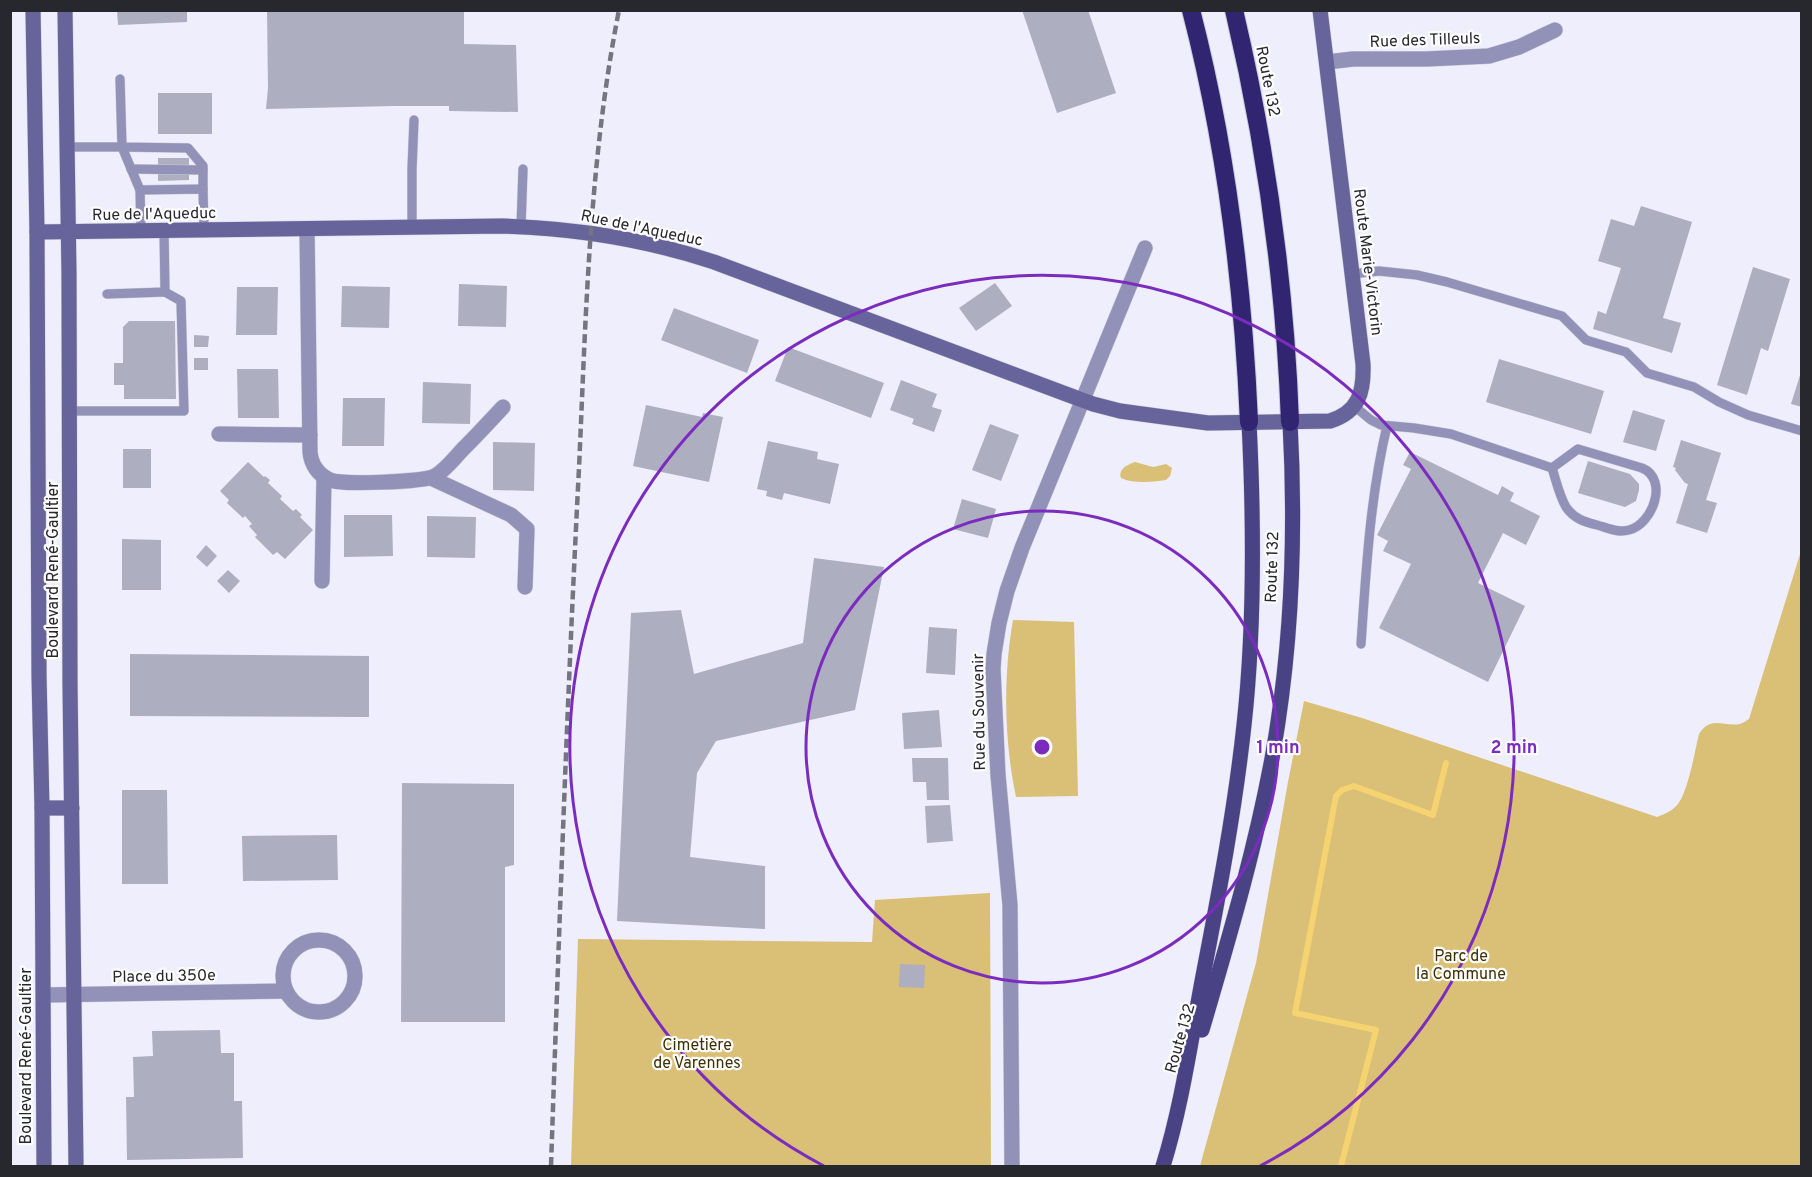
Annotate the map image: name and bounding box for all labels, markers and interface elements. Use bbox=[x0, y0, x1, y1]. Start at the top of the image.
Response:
street label: Rue des Tilleuls bbox=[1369, 29, 1481, 53]
street label: Route 132 bbox=[1250, 44, 1284, 118]
street label: Route Marie-Victorin bbox=[1348, 187, 1386, 337]
street label: Rue de l'Aqueduc bbox=[92, 204, 216, 226]
street label: Rue de l'Aqueduc bbox=[579, 206, 704, 252]
street label: Boulevard René-Gaultier bbox=[44, 482, 64, 658]
street label: Route 132 bbox=[1262, 531, 1284, 603]
street label: Rue du Souvenir bbox=[969, 653, 991, 771]
centre of rings bbox=[1032, 737, 1052, 757]
text: 1 min bbox=[1256, 737, 1300, 760]
text: 2 min bbox=[1490, 737, 1538, 760]
park label: Parc de la Commune bbox=[1416, 947, 1506, 985]
street label: Place du 350e bbox=[112, 966, 216, 988]
street label: Boulevard René-Gaultier bbox=[17, 968, 37, 1144]
street label: Route 132 bbox=[1161, 1001, 1200, 1076]
park label: Cimetière de Varennes bbox=[653, 1036, 741, 1074]

